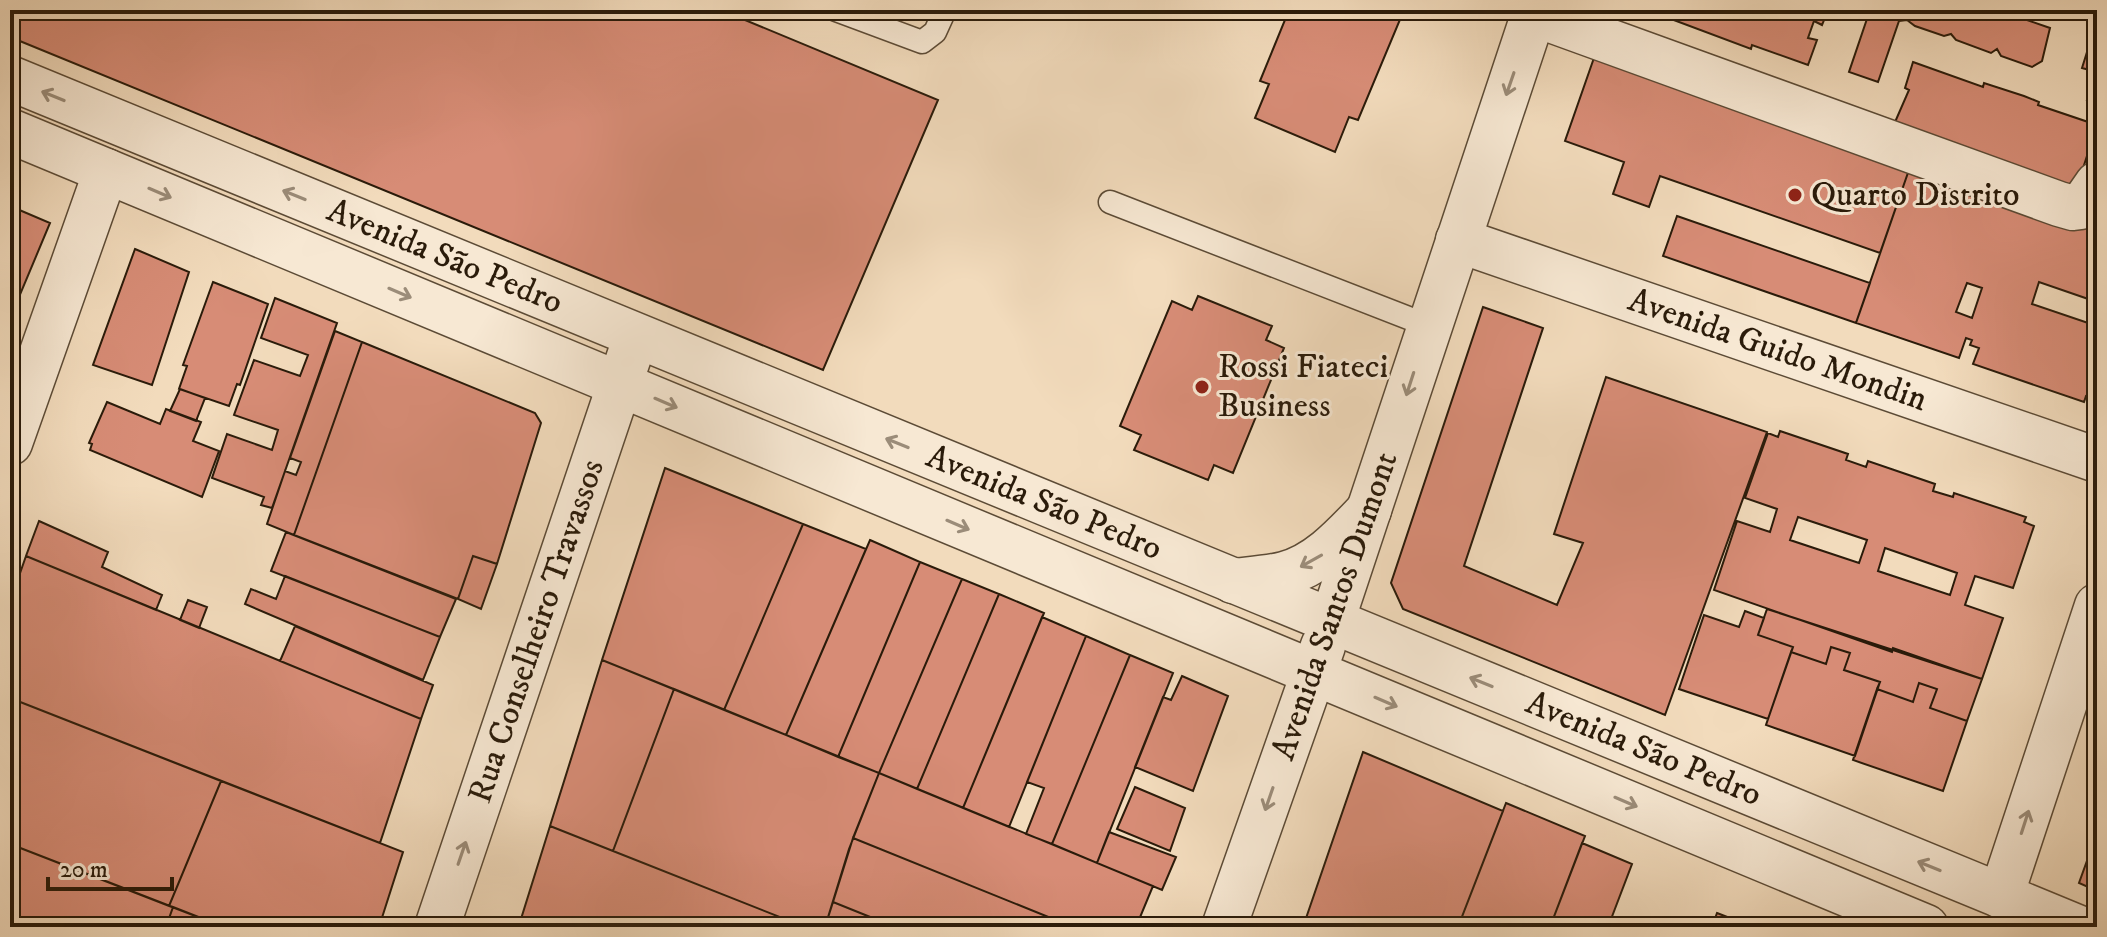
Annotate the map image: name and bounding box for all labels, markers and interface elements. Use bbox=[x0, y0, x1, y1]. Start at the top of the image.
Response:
one-way arrow bbox=[1502, 71, 1517, 96]
one-way arrow bbox=[42, 88, 66, 103]
place label: Quarto Distrito bbox=[1811, 174, 2020, 216]
marker: Quarto Distrito bbox=[1786, 186, 1804, 204]
one-way arrow bbox=[147, 187, 172, 202]
one-way arrow bbox=[282, 187, 307, 201]
street label: Avenida São Pedro bbox=[321, 189, 569, 324]
street label: Avenida Guido Mondin bbox=[1623, 279, 1933, 421]
one-way arrow bbox=[387, 287, 412, 301]
place label: Rossi Fiateci Business bbox=[1218, 346, 1388, 427]
one-way arrow bbox=[1402, 371, 1417, 396]
marker: Rossi Fiateci Business bbox=[1193, 378, 1211, 396]
one-way arrow bbox=[653, 397, 678, 412]
one-way arrow bbox=[885, 434, 910, 449]
street label: Avenida São Pedro bbox=[920, 436, 1168, 570]
street label: Avenida Santos Dumont bbox=[1263, 446, 1408, 766]
street label: Rua Conselheiro Travassos bbox=[459, 454, 614, 808]
one-way arrow bbox=[945, 518, 969, 533]
one-way arrow bbox=[1300, 553, 1323, 569]
one-way arrow bbox=[1469, 674, 1494, 689]
street label: Avenida São Pedro bbox=[1520, 682, 1768, 816]
one-way arrow bbox=[1373, 696, 1397, 711]
one-way arrow bbox=[1261, 786, 1276, 811]
one-way arrow bbox=[1613, 796, 1638, 810]
one-way arrow bbox=[2019, 809, 2034, 834]
scale bar bbox=[48, 841, 172, 891]
one-way arrow bbox=[455, 841, 470, 866]
text: 20 m bbox=[60, 855, 108, 885]
one-way arrow bbox=[1917, 858, 1942, 872]

